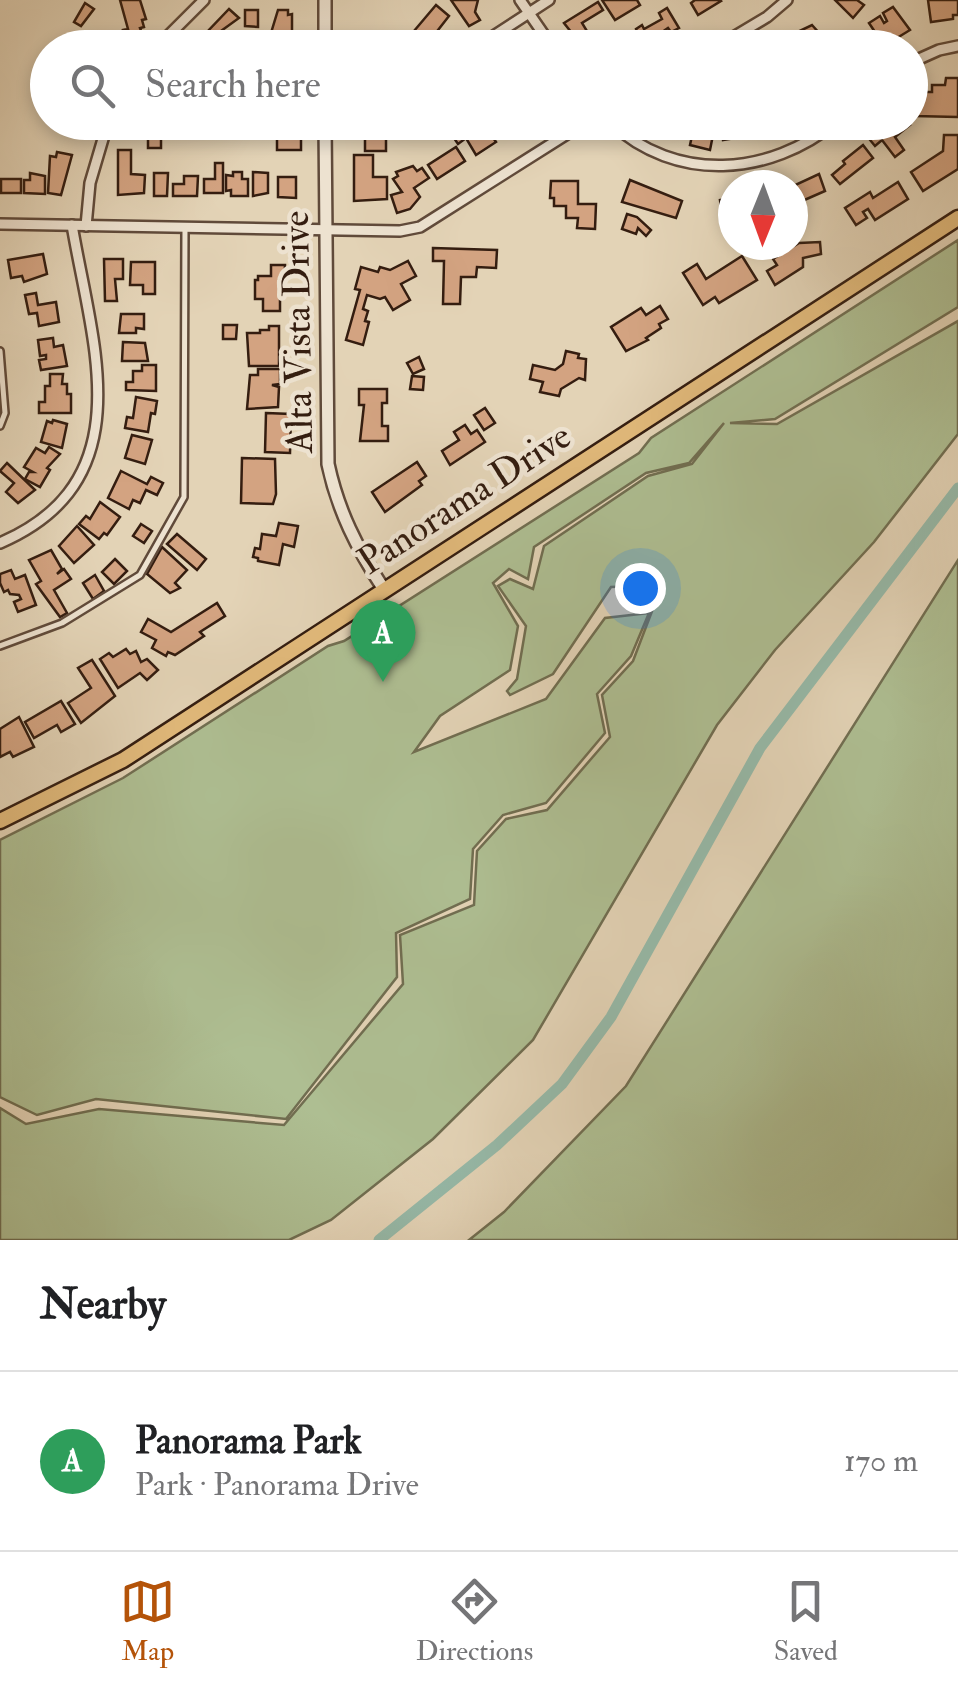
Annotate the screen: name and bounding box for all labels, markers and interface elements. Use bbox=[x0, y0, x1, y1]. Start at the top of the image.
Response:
search box bbox=[30, 30, 928, 140]
icon: search bbox=[65, 58, 120, 113]
text: Search here bbox=[145, 61, 321, 109]
north arrow bbox=[718, 170, 808, 260]
street label: Alta Vista Drive bbox=[272, 210, 324, 455]
street label: Panorama Drive bbox=[349, 412, 580, 586]
your location bbox=[615, 563, 666, 614]
pin: A bbox=[350, 600, 416, 682]
text: Nearby bbox=[40, 1279, 166, 1331]
text: Panorama Park bbox=[135, 1417, 362, 1465]
text: A bbox=[62, 1441, 83, 1481]
text: 170 m bbox=[844, 1441, 918, 1481]
text: Park · Panorama Drive bbox=[135, 1465, 419, 1505]
tab: Map bbox=[120, 1574, 175, 1669]
tab: Directions bbox=[416, 1574, 533, 1669]
tab: Saved bbox=[774, 1574, 838, 1669]

